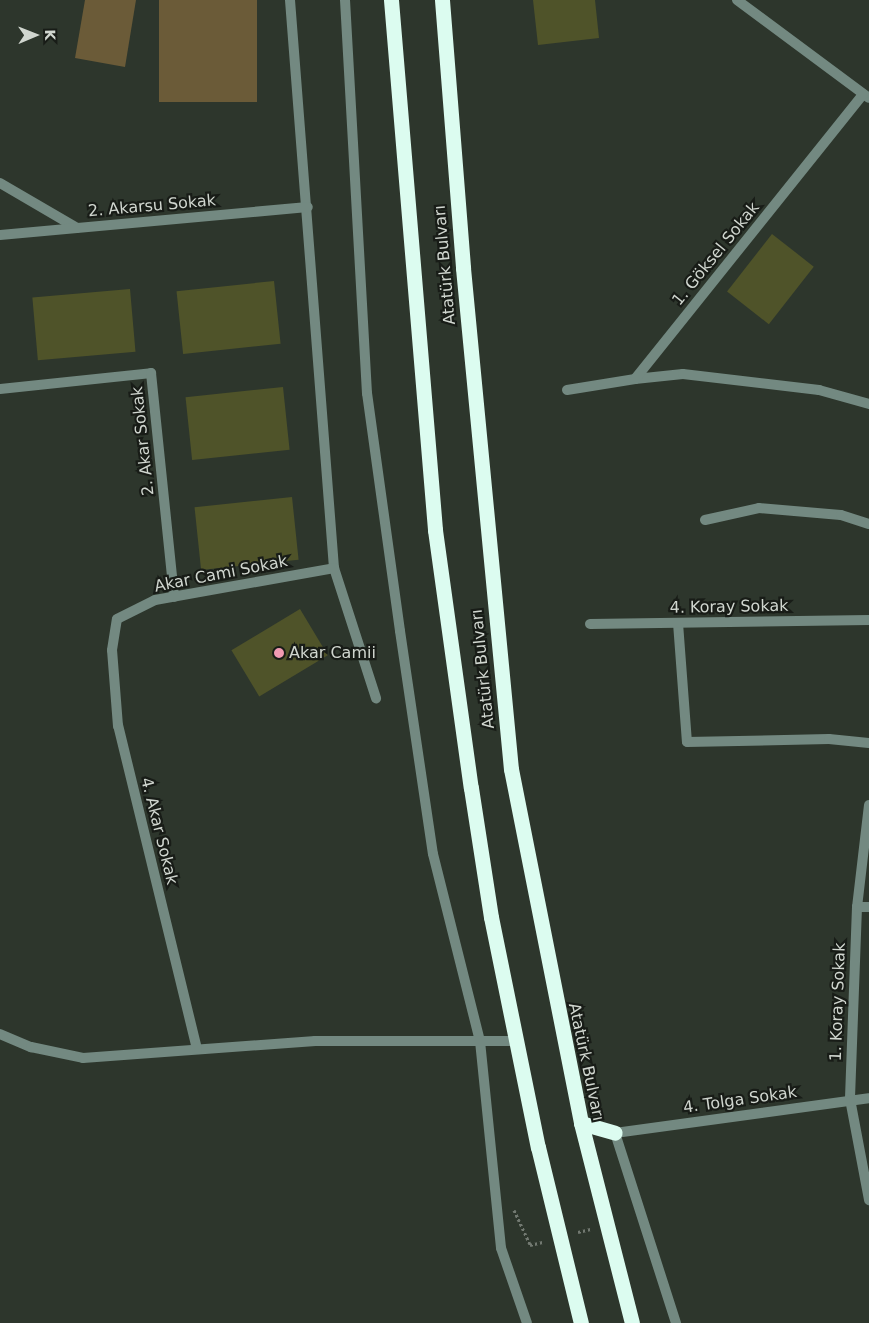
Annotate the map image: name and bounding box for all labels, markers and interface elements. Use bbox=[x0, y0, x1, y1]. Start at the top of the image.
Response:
north arrow bbox=[10, 10, 60, 60]
text: K bbox=[42, 29, 58, 40]
street label: 2. Akarsu Sokak bbox=[87, 191, 217, 221]
street label: 1. Göksel Sokak bbox=[668, 198, 764, 310]
street label: Atatürk Bulvarı bbox=[430, 204, 460, 326]
street label: 2. Akar Sokak bbox=[128, 385, 158, 497]
street label: Akar Cami Sokak bbox=[153, 552, 289, 596]
street label: 4. Koray Sokak bbox=[669, 596, 789, 618]
street label: Atatürk Bulvarı bbox=[467, 608, 499, 730]
place label: Akar Camii bbox=[289, 643, 376, 663]
marker: Akar Camii bbox=[273, 647, 285, 659]
street label: 4. Akar Sokak bbox=[136, 775, 182, 887]
street label: 1. Koray Sokak bbox=[826, 942, 850, 1062]
street label: Atatürk Bulvarı bbox=[564, 1001, 608, 1123]
street label: 4. Tolga Sokak bbox=[682, 1083, 798, 1117]

